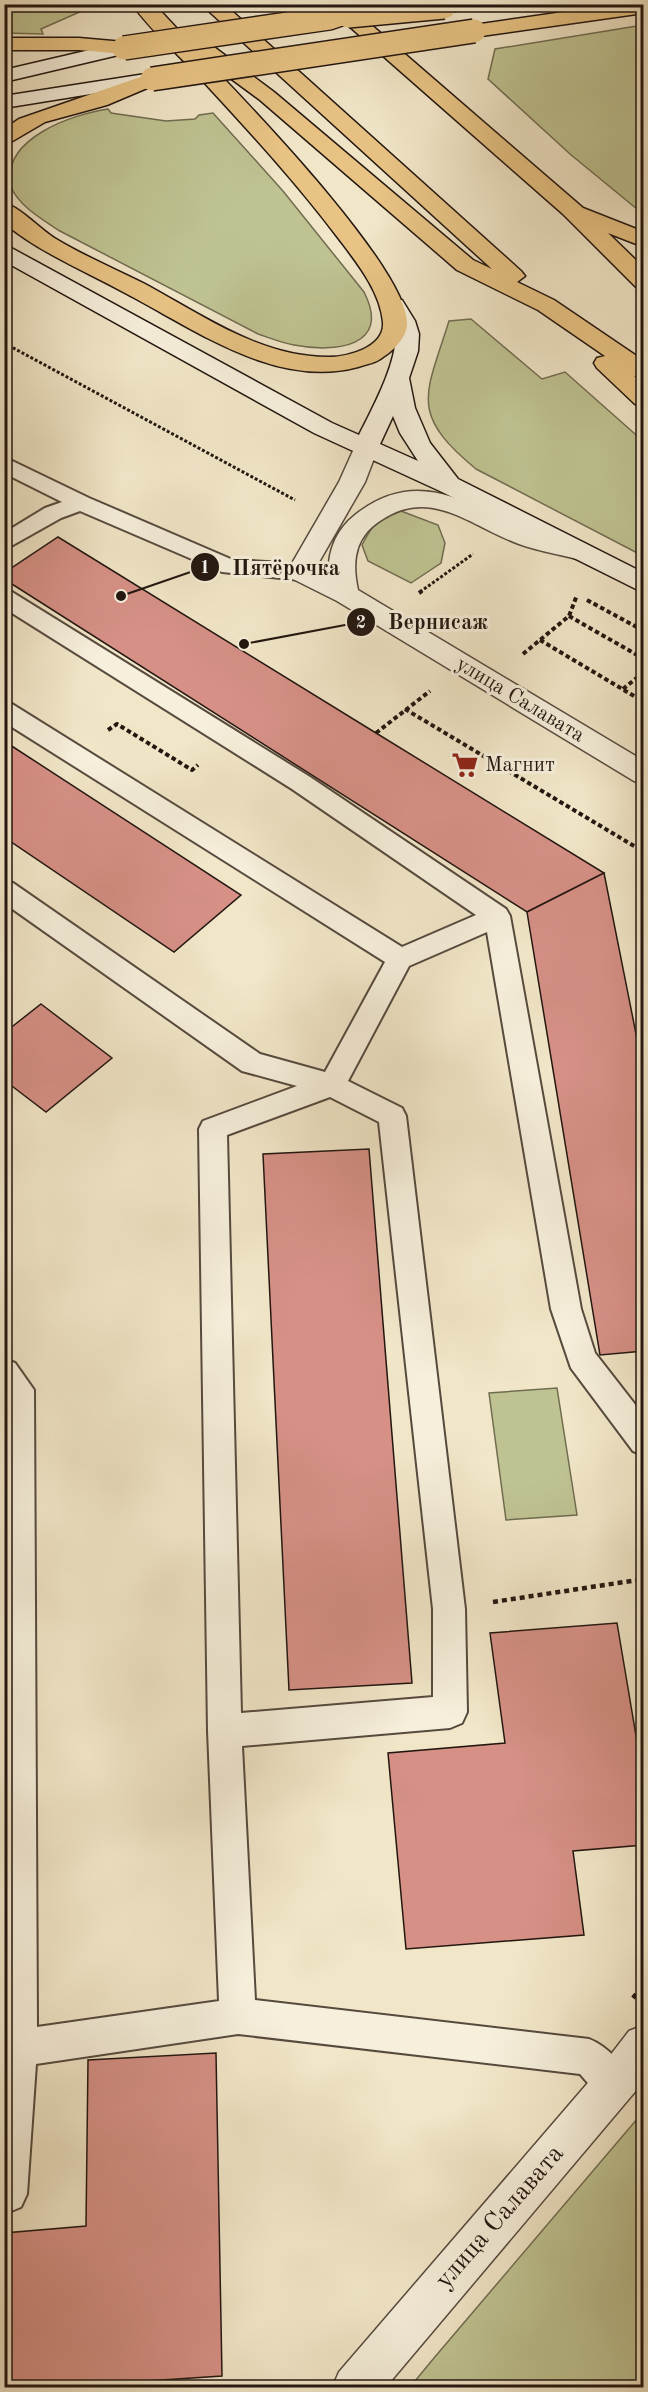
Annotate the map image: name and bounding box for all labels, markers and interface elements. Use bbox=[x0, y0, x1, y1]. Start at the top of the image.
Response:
callout: Пятёрочка bbox=[190, 547, 352, 587]
text: Пятёрочка bbox=[232, 558, 340, 580]
text: 1 bbox=[200, 559, 210, 577]
callout: Вернисаж bbox=[346, 602, 500, 642]
text: Вернисаж bbox=[388, 612, 488, 634]
text: 2 bbox=[356, 614, 366, 632]
street label: улица Салавата bbox=[452, 653, 588, 747]
supermarket icon: Магнит bbox=[450, 750, 480, 780]
place label: Магнит bbox=[485, 755, 555, 776]
street label: улица Салавата bbox=[431, 2140, 569, 2294]

